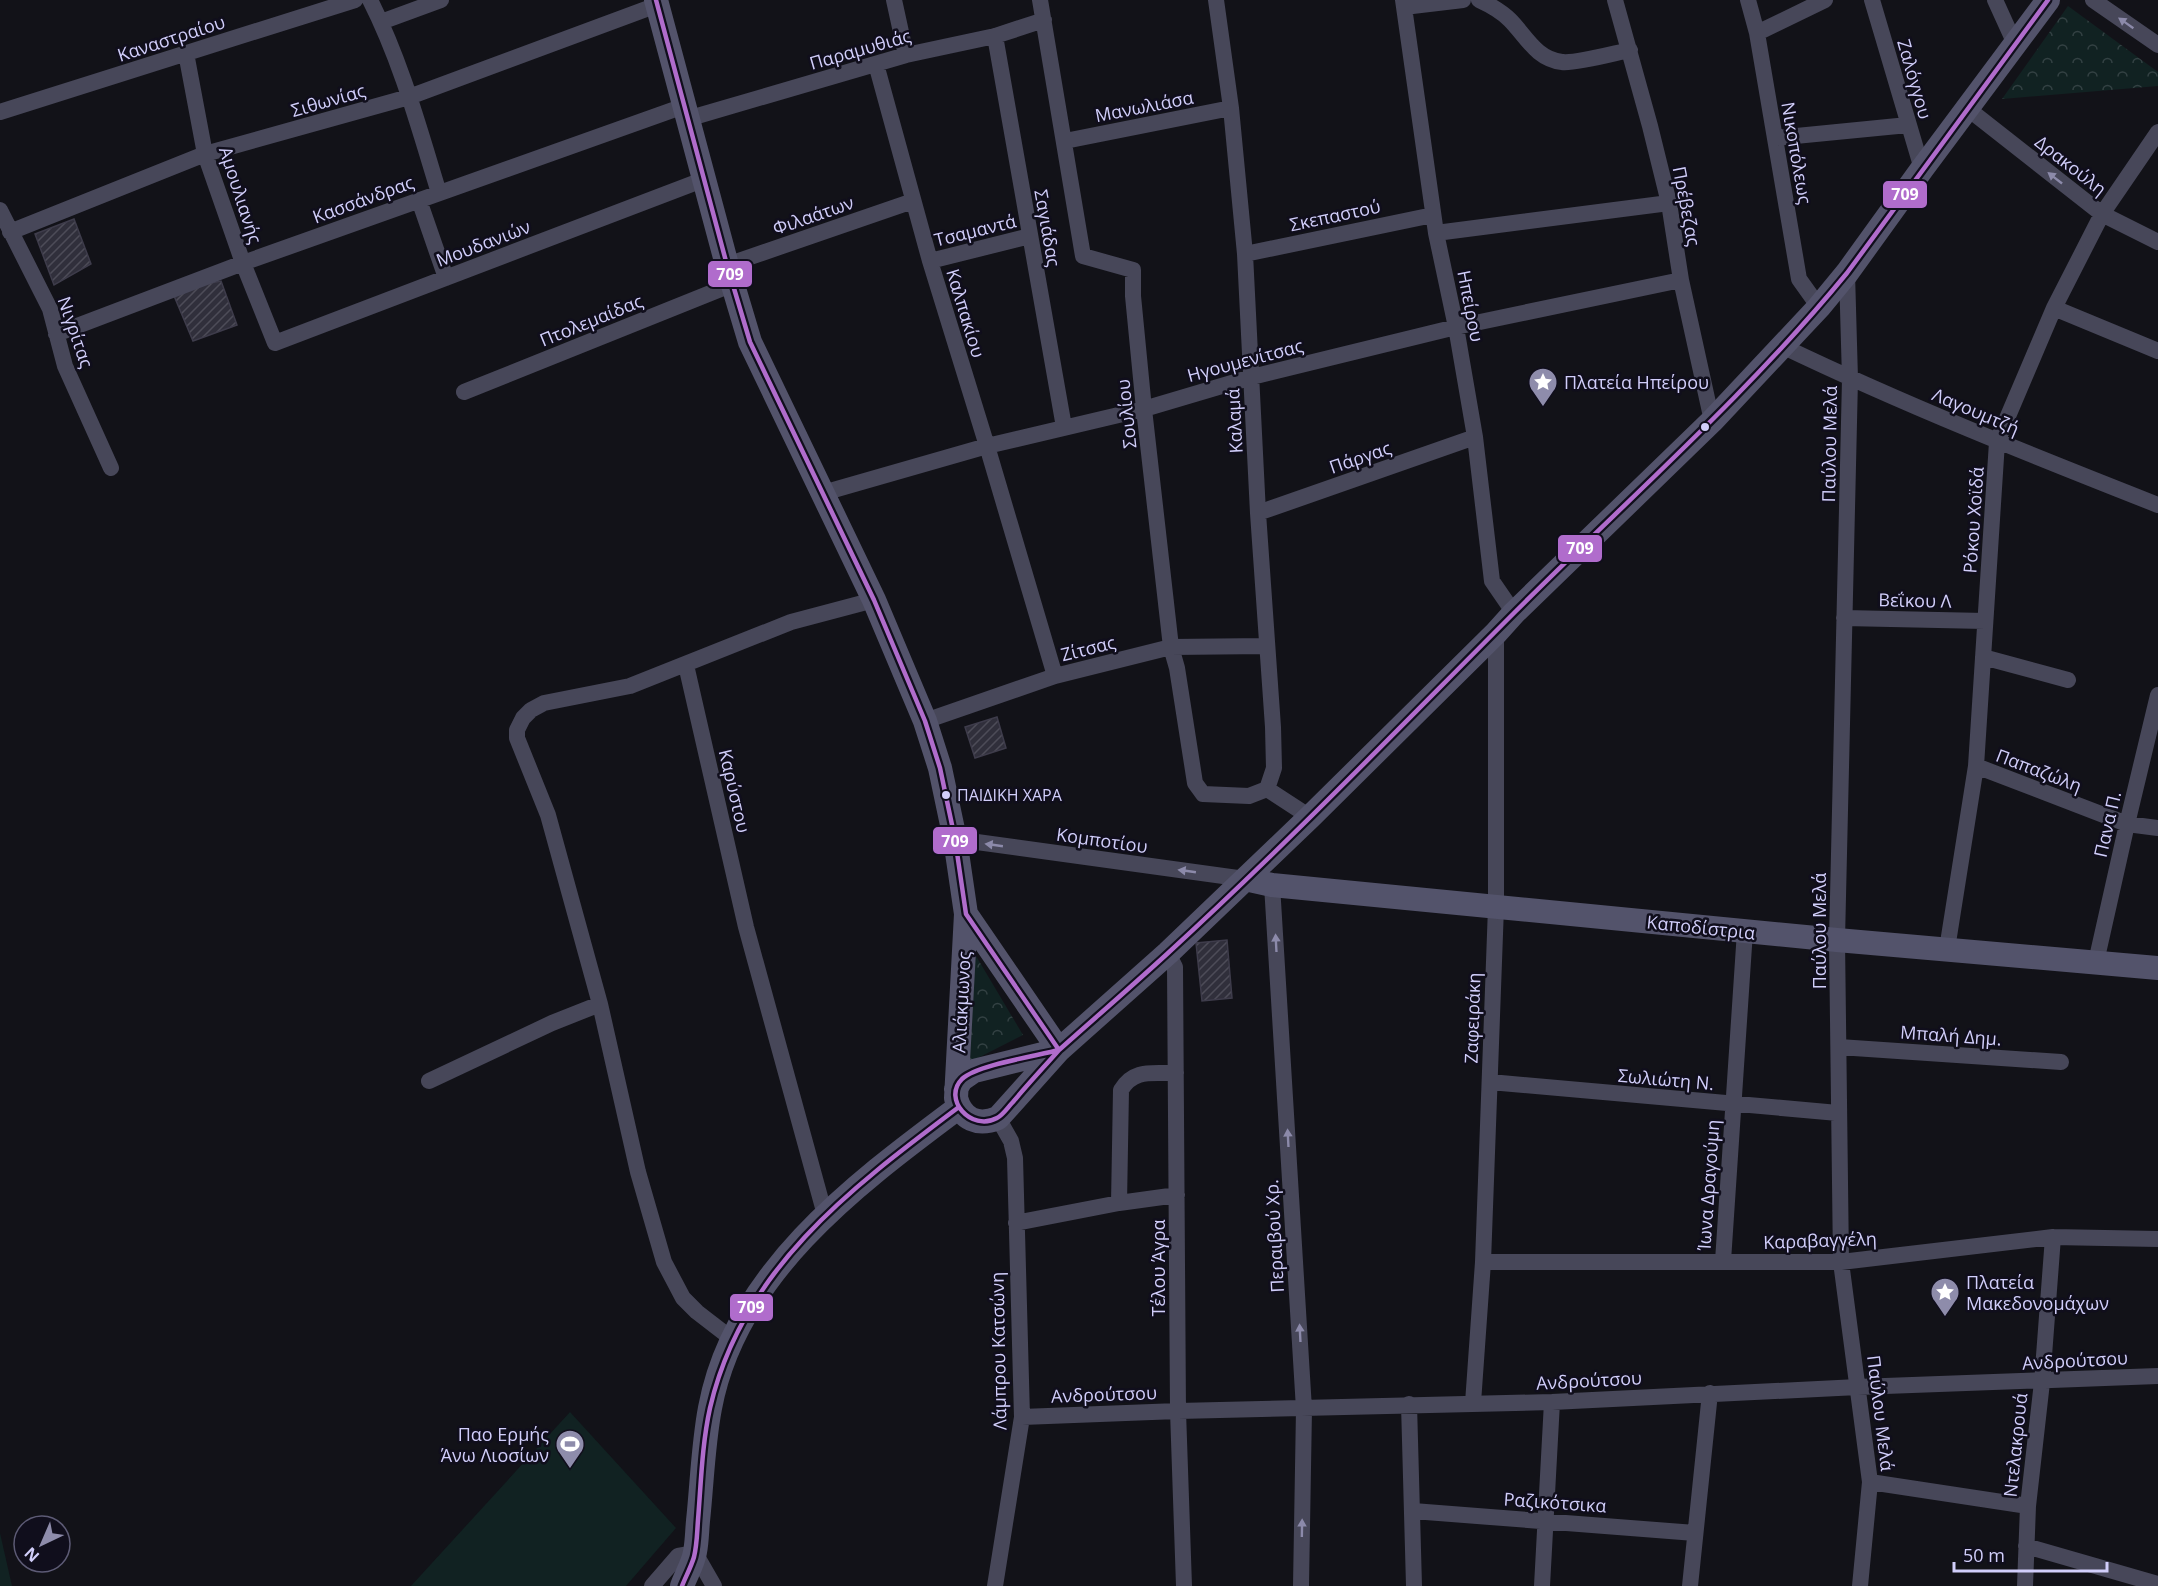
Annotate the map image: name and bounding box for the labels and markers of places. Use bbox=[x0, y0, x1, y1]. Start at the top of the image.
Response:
place icon: Πλατεία Ηπείρου bbox=[1527, 366, 1559, 408]
place label: Πλατεία Ηπείρου bbox=[1564, 370, 1709, 394]
unlabelled marker bbox=[1699, 421, 1711, 433]
place label: ΠΑΙΔΙΚΗ ΧΑΡΑ bbox=[957, 784, 1063, 806]
marker: ΠΑΙΔΙΚΗ ΧΑΡΑ bbox=[940, 789, 952, 801]
place label: Πλατεία Μακεδονομάχων bbox=[1966, 1270, 2109, 1315]
place icon: Πλατεία Μακεδονομάχων bbox=[1929, 1276, 1961, 1318]
place label: Παο Ερμής Άνω Λιοσίων bbox=[441, 1422, 549, 1467]
sports icon: Παο Ερμής Άνω Λιοσίων bbox=[554, 1428, 586, 1470]

